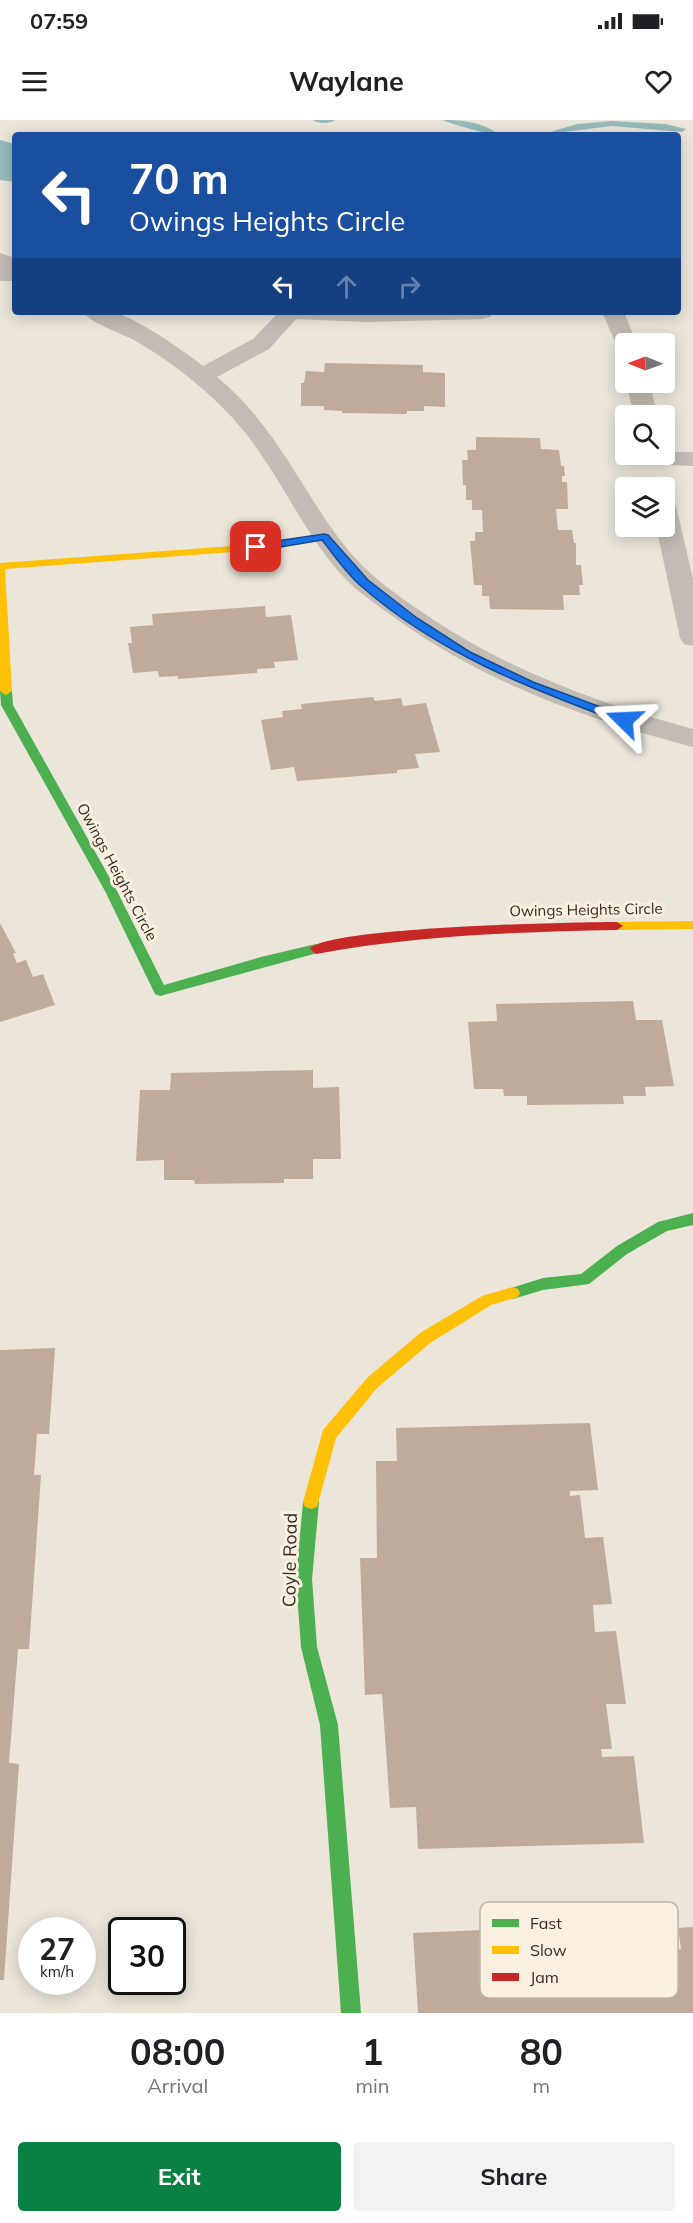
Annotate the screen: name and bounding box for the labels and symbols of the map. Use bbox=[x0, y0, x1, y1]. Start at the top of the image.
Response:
north arrow bbox=[615, 333, 675, 393]
pin bbox=[230, 521, 281, 572]
position arrow bbox=[592, 688, 656, 752]
street label: Owings Heights Circle bbox=[73, 800, 162, 944]
street label: Owings Heights Circle bbox=[509, 899, 663, 920]
street label: Coyle Road bbox=[277, 1513, 302, 1607]
legend bbox=[480, 1902, 678, 1998]
text: Fast bbox=[530, 1913, 562, 1933]
speed limit sign: 30 bbox=[108, 1917, 186, 1995]
text: Slow bbox=[530, 1940, 567, 1960]
text: Jam bbox=[530, 1967, 559, 1987]

